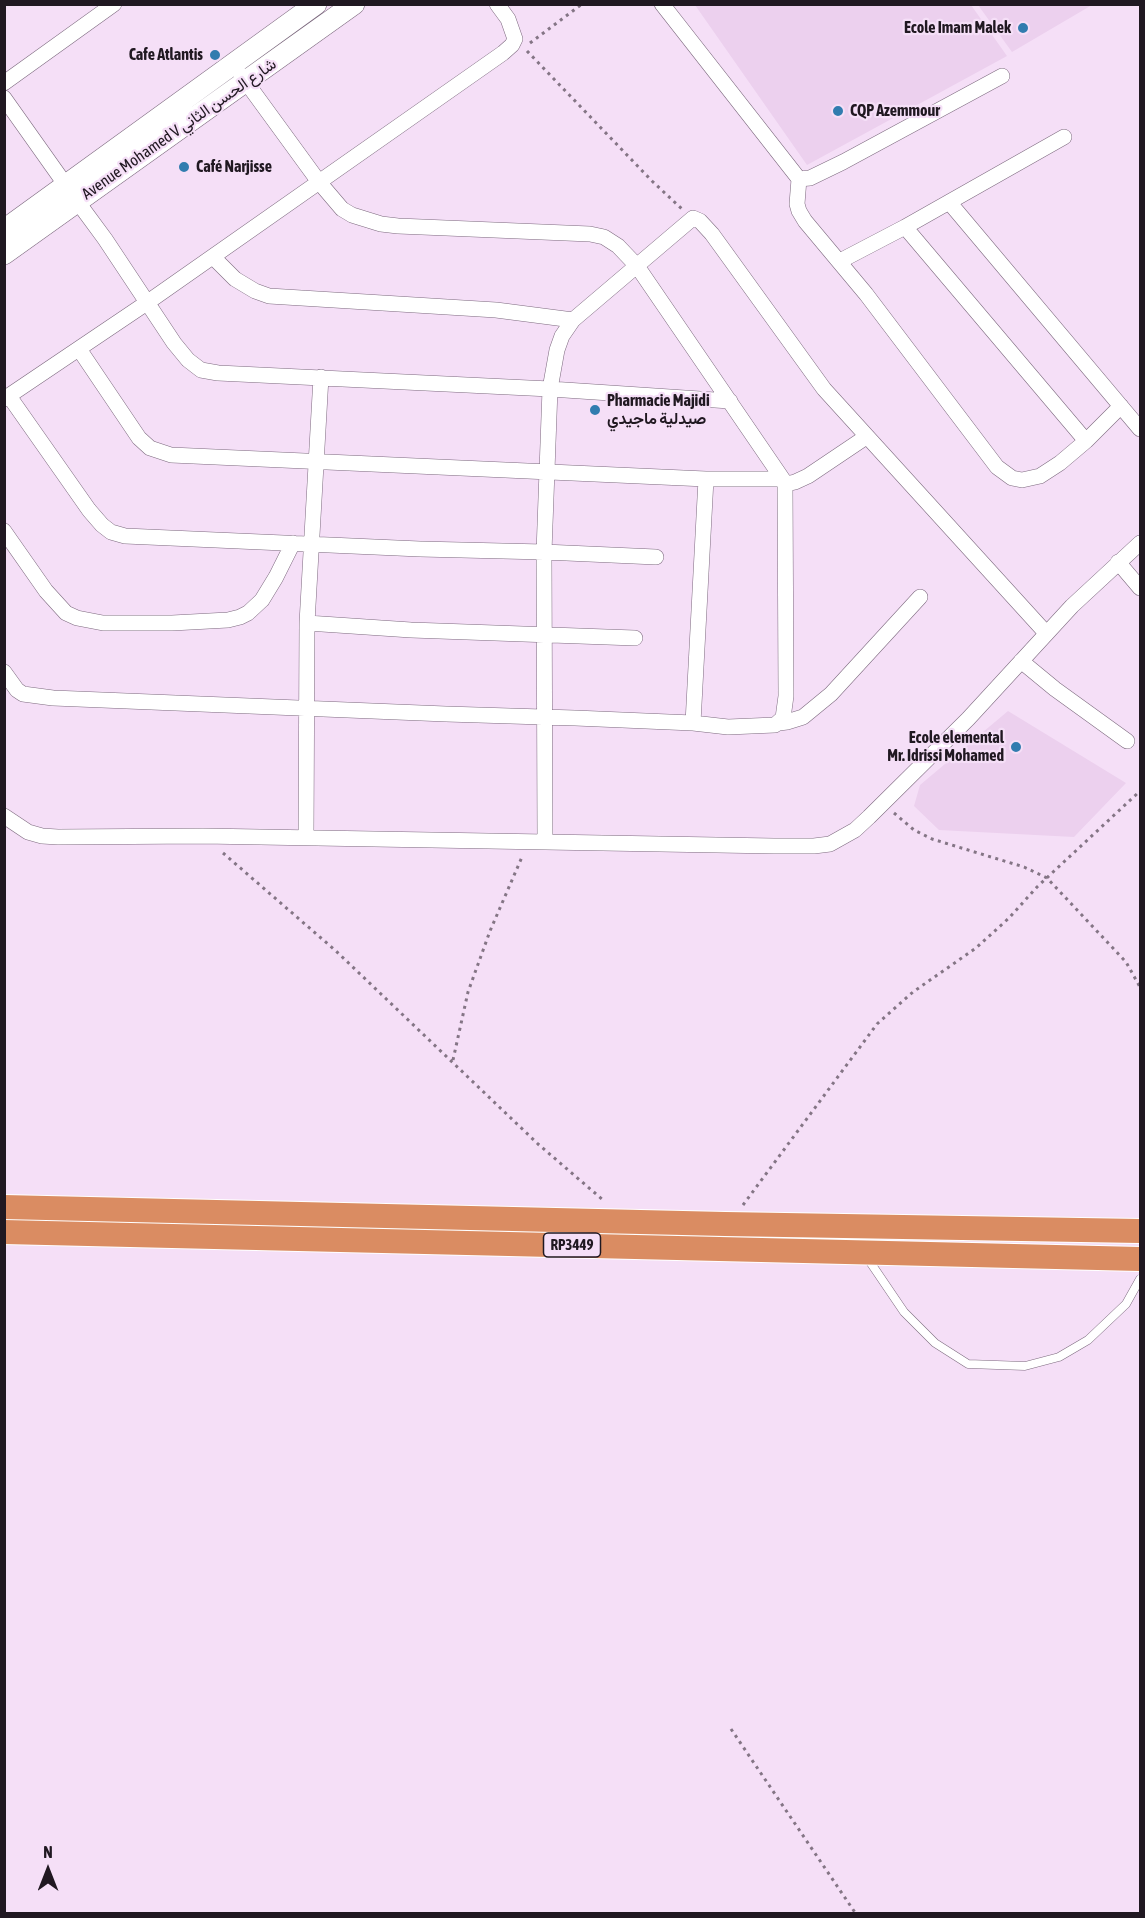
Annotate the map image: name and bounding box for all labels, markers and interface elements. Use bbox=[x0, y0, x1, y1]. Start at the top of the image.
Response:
place label: Ecole Imam Malek bbox=[904, 18, 1011, 38]
marker: Ecole Imam Malek bbox=[1016, 21, 1030, 35]
place label: Cafe Atlantis bbox=[129, 45, 203, 65]
marker: Cafe Atlantis bbox=[208, 48, 222, 62]
street label: Avenue Mohamed V شارع الحسن الثاني bbox=[78, 54, 280, 204]
place label: CQP Azemmour bbox=[850, 101, 940, 121]
marker: CQP Azemmour bbox=[831, 104, 845, 118]
place label: Café Narjisse bbox=[196, 157, 272, 177]
marker: Café Narjisse bbox=[177, 160, 191, 174]
place label: Pharmacie Majidi صيدلية ماجيدي bbox=[607, 391, 710, 429]
marker: Pharmacie Majidi صيدلية ماجيدي bbox=[588, 403, 602, 417]
place label: Ecole elemental Mr. Idrissi Mohamed bbox=[887, 728, 1004, 766]
marker: Ecole elemental Mr. Idrissi Mohamed bbox=[1009, 740, 1023, 754]
road number: RP3449 bbox=[544, 1233, 600, 1257]
north arrow bbox=[18, 1840, 78, 1900]
text: N bbox=[43, 1843, 53, 1861]

